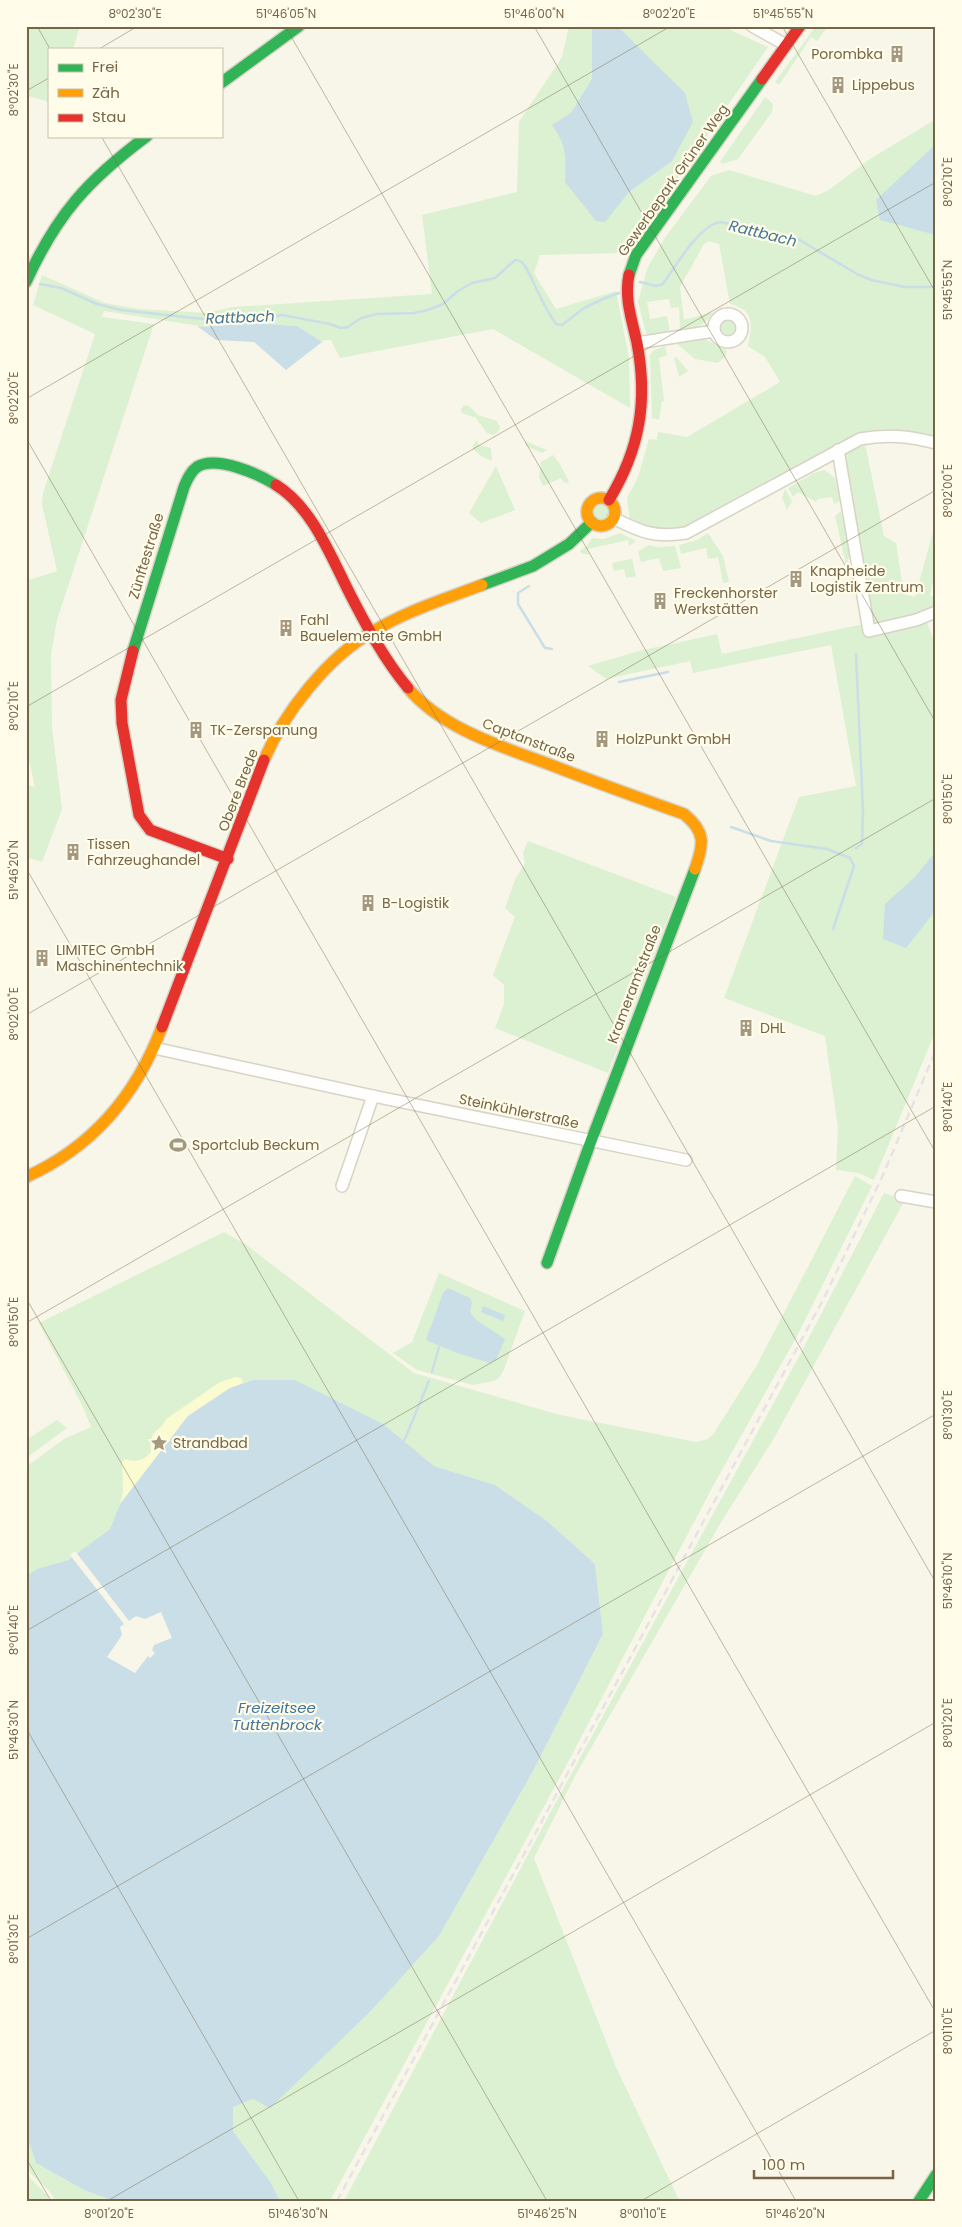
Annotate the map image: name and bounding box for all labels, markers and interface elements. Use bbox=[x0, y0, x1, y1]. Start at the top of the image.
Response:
text: 8°02'30"E bbox=[108, 5, 162, 22]
text: 51°46'05"N bbox=[256, 5, 316, 22]
text: 51°46'00"N bbox=[504, 5, 564, 22]
text: 8°02'20"E bbox=[643, 5, 695, 22]
text: 51°45'55"N bbox=[753, 5, 813, 22]
place label: Porombka bbox=[811, 44, 883, 64]
building icon: Porombka bbox=[887, 44, 907, 64]
legend bbox=[48, 48, 222, 138]
text: Frei bbox=[92, 56, 118, 77]
text: 8°02'30"E bbox=[5, 63, 22, 117]
building icon: Lippebus bbox=[828, 75, 848, 95]
place label: Lippebus bbox=[852, 75, 915, 95]
text: Zäh bbox=[92, 82, 120, 103]
street label: Gewerbepark Grüner Weg bbox=[613, 100, 733, 260]
text: Stau bbox=[92, 106, 126, 127]
text: 8°02'10"E bbox=[939, 157, 956, 207]
water label: Rattbach bbox=[727, 214, 799, 252]
text: 51°45'55"N bbox=[939, 260, 956, 320]
water label: Rattbach bbox=[205, 305, 275, 329]
text: 8°02'20"E bbox=[5, 372, 22, 424]
text: 8°02'00"E bbox=[939, 464, 956, 518]
street label: Zünftestraße bbox=[123, 510, 169, 602]
place label: Knapheide Logistik Zentrum bbox=[810, 561, 924, 597]
building icon: Knapheide Logistik Zentrum bbox=[786, 569, 806, 589]
place label: Freckenhorster Werkstätten bbox=[674, 583, 778, 619]
building icon: Freckenhorster Werkstätten bbox=[650, 591, 670, 611]
place label: Fahl Bauelemente GmbH bbox=[300, 610, 442, 646]
building icon: Fahl Bauelemente GmbH bbox=[276, 618, 296, 638]
text: 8°02'10"E bbox=[5, 681, 22, 731]
street label: Captanstraße bbox=[479, 713, 579, 767]
building icon: TK-Zerspanung bbox=[186, 720, 206, 740]
place label: TK-Zerspanung bbox=[210, 720, 318, 740]
building icon: HolzPunkt GmbH bbox=[592, 729, 612, 749]
place label: HolzPunkt GmbH bbox=[616, 729, 731, 749]
street label: Obere Brede bbox=[213, 745, 263, 834]
text: 8°01'50"E bbox=[939, 774, 956, 824]
place label: Tissen Fahrzeughandel bbox=[87, 834, 200, 870]
text: 51°46'20"N bbox=[5, 840, 22, 900]
building icon: Tissen Fahrzeughandel bbox=[63, 842, 83, 862]
building icon: B-Logistik bbox=[358, 893, 378, 913]
place label: B-Logistik bbox=[382, 893, 450, 913]
street label: Krameramtstraße bbox=[602, 921, 666, 1046]
place label: LIMITEC GmbH Maschinentechnik bbox=[56, 940, 184, 976]
building icon: LIMITEC GmbH Maschinentechnik bbox=[32, 948, 52, 968]
text: 8°02'00"E bbox=[5, 987, 22, 1041]
building icon: DHL bbox=[736, 1018, 756, 1038]
place label: DHL bbox=[760, 1018, 786, 1038]
text: 8°01'40"E bbox=[939, 1082, 956, 1132]
street label: Steinkühlerstraße bbox=[457, 1089, 581, 1134]
sports icon: Sportclub Beckum bbox=[168, 1135, 188, 1155]
place label: Sportclub Beckum bbox=[192, 1135, 319, 1155]
text: 8°01'50"E bbox=[5, 1297, 22, 1347]
text: 8°01'30"E bbox=[939, 1390, 956, 1440]
place icon: Strandbad bbox=[149, 1433, 169, 1453]
place label: Strandbad bbox=[173, 1433, 248, 1453]
text: 51°46'10"N bbox=[939, 1553, 956, 1609]
text: 8°01'40"E bbox=[5, 1605, 22, 1655]
water label: Freizeitsee Tuttenbrock bbox=[232, 1697, 323, 1735]
text: 8°01'20"E bbox=[939, 1698, 956, 1748]
text: 51°46'30"N bbox=[5, 1700, 22, 1760]
text: 8°01'30"E bbox=[5, 1914, 22, 1964]
text: 8°01'10"E bbox=[939, 2008, 956, 2054]
scale bar bbox=[754, 2147, 893, 2179]
text: 100 m bbox=[762, 2154, 805, 2175]
text: 8°01'20"E bbox=[84, 2205, 134, 2222]
text: 51°46'30"N bbox=[268, 2205, 328, 2222]
text: 51°46'25"N bbox=[517, 2205, 577, 2222]
text: 8°01'10"E bbox=[620, 2205, 666, 2222]
text: 51°46'20"N bbox=[765, 2205, 825, 2222]

